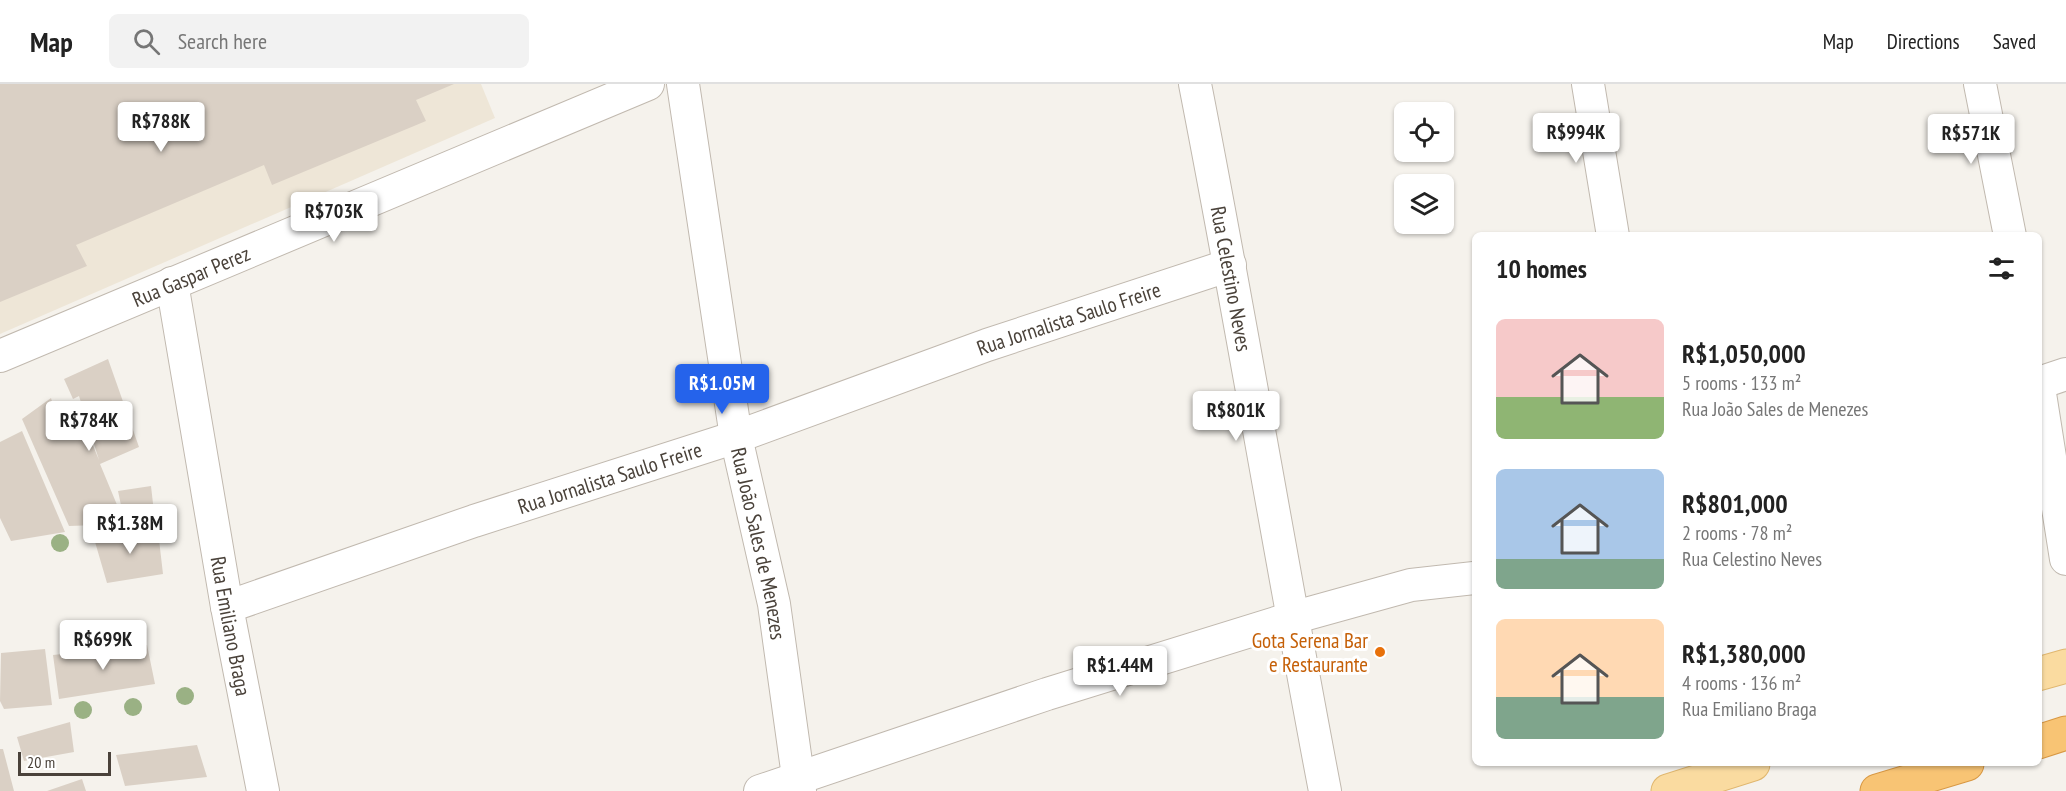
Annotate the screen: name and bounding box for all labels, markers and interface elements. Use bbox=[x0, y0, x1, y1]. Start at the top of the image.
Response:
search box bbox=[109, 14, 529, 68]
text: Map bbox=[30, 23, 73, 60]
icon: search bbox=[130, 25, 163, 58]
text: Search here bbox=[178, 27, 267, 55]
text: Map bbox=[1823, 28, 1854, 55]
text: Directions bbox=[1887, 28, 1960, 55]
text: Saved bbox=[1993, 28, 2036, 55]
pin: R$788K bbox=[112, 102, 210, 153]
map controls bbox=[1394, 102, 1454, 234]
button: locate bbox=[1394, 102, 1454, 162]
text: R$788K bbox=[132, 108, 190, 134]
pin: R$994K bbox=[1527, 113, 1625, 164]
pin: R$571K bbox=[1922, 114, 2020, 165]
text: R$994K bbox=[1547, 119, 1605, 145]
text: R$571K bbox=[1942, 120, 2000, 146]
button: layers bbox=[1394, 174, 1454, 234]
pin: R$703K bbox=[285, 192, 383, 243]
text: R$703K bbox=[305, 198, 363, 224]
street label: Rua Celestino Neves bbox=[1205, 204, 1258, 353]
street label: Rua Gaspar Perez bbox=[128, 239, 254, 313]
text: 10 homes bbox=[1496, 252, 1587, 285]
icon: filters bbox=[1985, 252, 2018, 285]
street label: Rua Jornalista Saulo Freire bbox=[973, 275, 1164, 361]
text: R$1,050,000 bbox=[1682, 337, 1806, 370]
icon: home bbox=[1544, 343, 1616, 415]
pin: R$1.05M bbox=[667, 364, 777, 415]
text: R$1.05M bbox=[689, 370, 755, 396]
text: 5 rooms · 133 m² bbox=[1682, 370, 1801, 396]
pin: R$801K bbox=[1187, 391, 1285, 442]
text: Rua João Sales de Menezes bbox=[1682, 396, 1868, 422]
text: R$801K bbox=[1207, 397, 1265, 423]
pin: R$784K bbox=[40, 401, 138, 452]
text: R$784K bbox=[60, 407, 118, 433]
street label: Rua Jornalista Saulo Freire bbox=[514, 435, 705, 520]
street label: Rua João Sales de Menezes bbox=[725, 445, 792, 641]
text: R$801,000 bbox=[1682, 487, 1788, 520]
icon: home bbox=[1544, 493, 1616, 565]
pin: R$1.38M bbox=[75, 504, 185, 555]
text: R$1.38M bbox=[97, 510, 163, 536]
text: 2 rooms · 78 m² bbox=[1682, 520, 1792, 546]
text: Rua Celestino Neves bbox=[1682, 546, 1822, 572]
street label: Rua Emiliano Braga bbox=[205, 554, 258, 698]
pin: R$699K bbox=[54, 620, 152, 671]
text: R$699K bbox=[74, 626, 132, 652]
place label: Gota Serena Bar e Restaurante bbox=[1252, 627, 1368, 678]
text: R$1,380,000 bbox=[1682, 637, 1806, 670]
icon: home bbox=[1544, 643, 1616, 715]
marker: Gota Serena Bar e Restaurante bbox=[1373, 645, 1387, 659]
pin: R$1.44M bbox=[1065, 646, 1175, 697]
text: R$1.44M bbox=[1087, 652, 1153, 678]
text: 4 rooms · 136 m² bbox=[1682, 670, 1801, 696]
text: Rua Emiliano Braga bbox=[1682, 696, 1817, 722]
scale bar bbox=[18, 749, 111, 776]
text: 20 m bbox=[27, 752, 55, 772]

